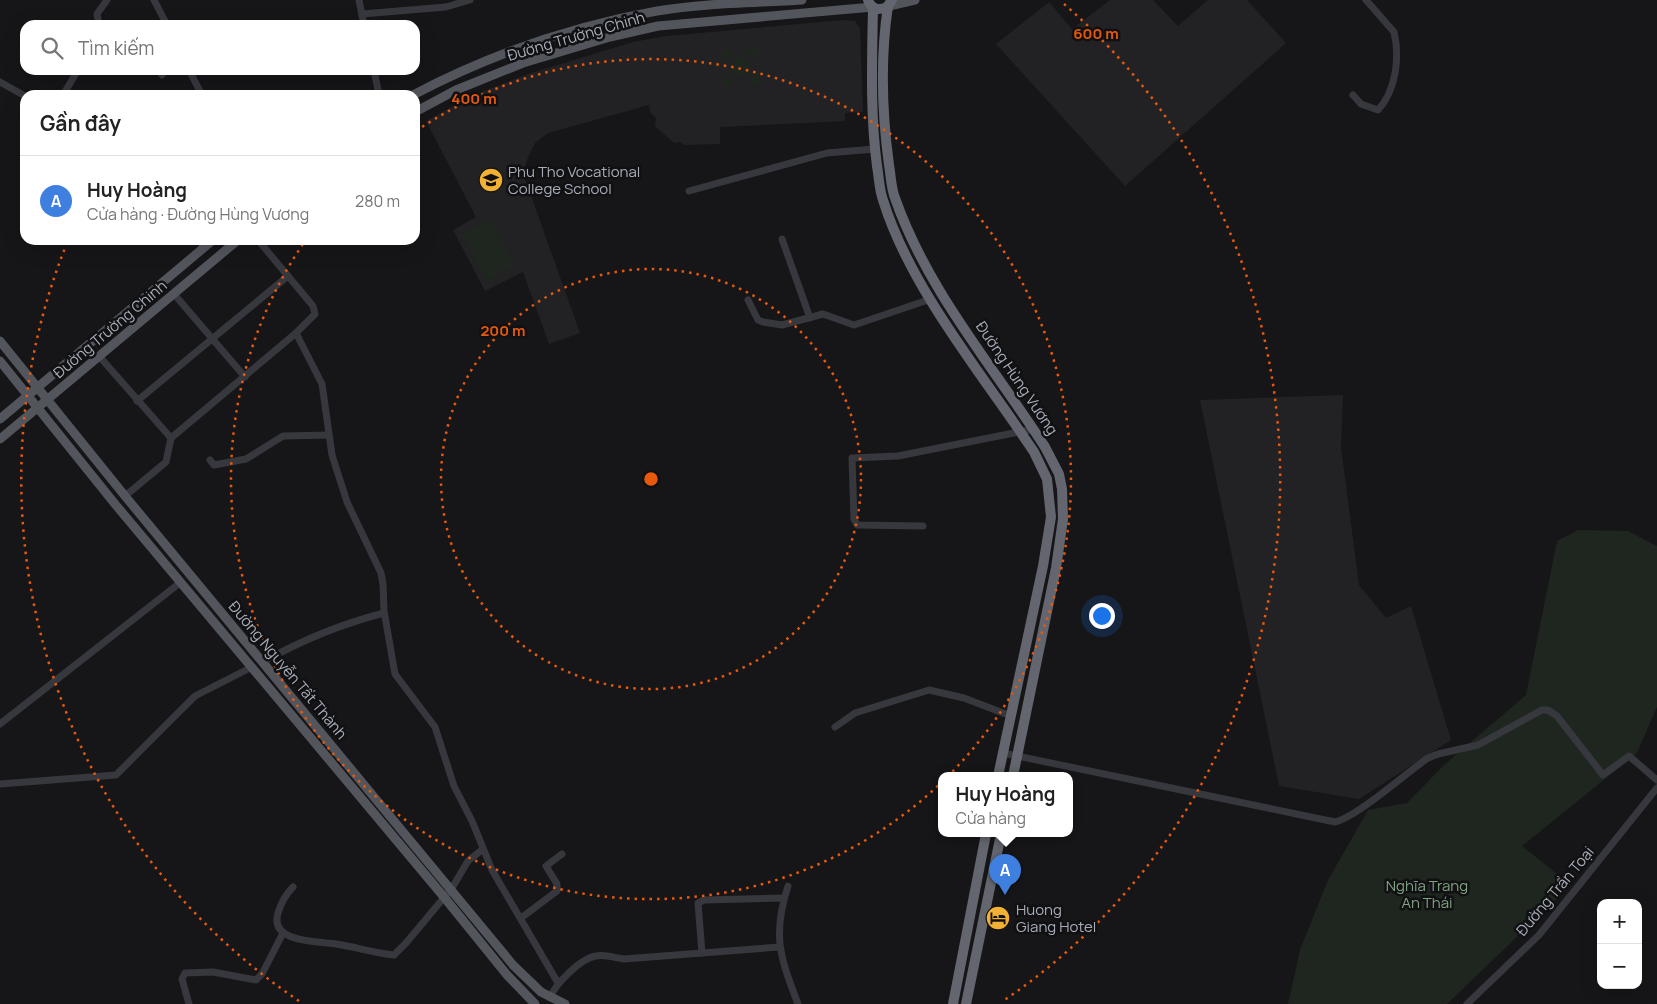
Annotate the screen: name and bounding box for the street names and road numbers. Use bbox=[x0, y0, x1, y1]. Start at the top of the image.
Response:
street label: Đường Trường Chinh bbox=[505, 6, 647, 66]
street label: Đường Trường Chinh bbox=[49, 275, 171, 383]
street label: Đường Hùng Vương bbox=[971, 317, 1063, 439]
street label: Đường Nguyễn Tất Thành bbox=[224, 597, 352, 744]
street label: Đường Trần Toại bbox=[1511, 842, 1599, 940]

